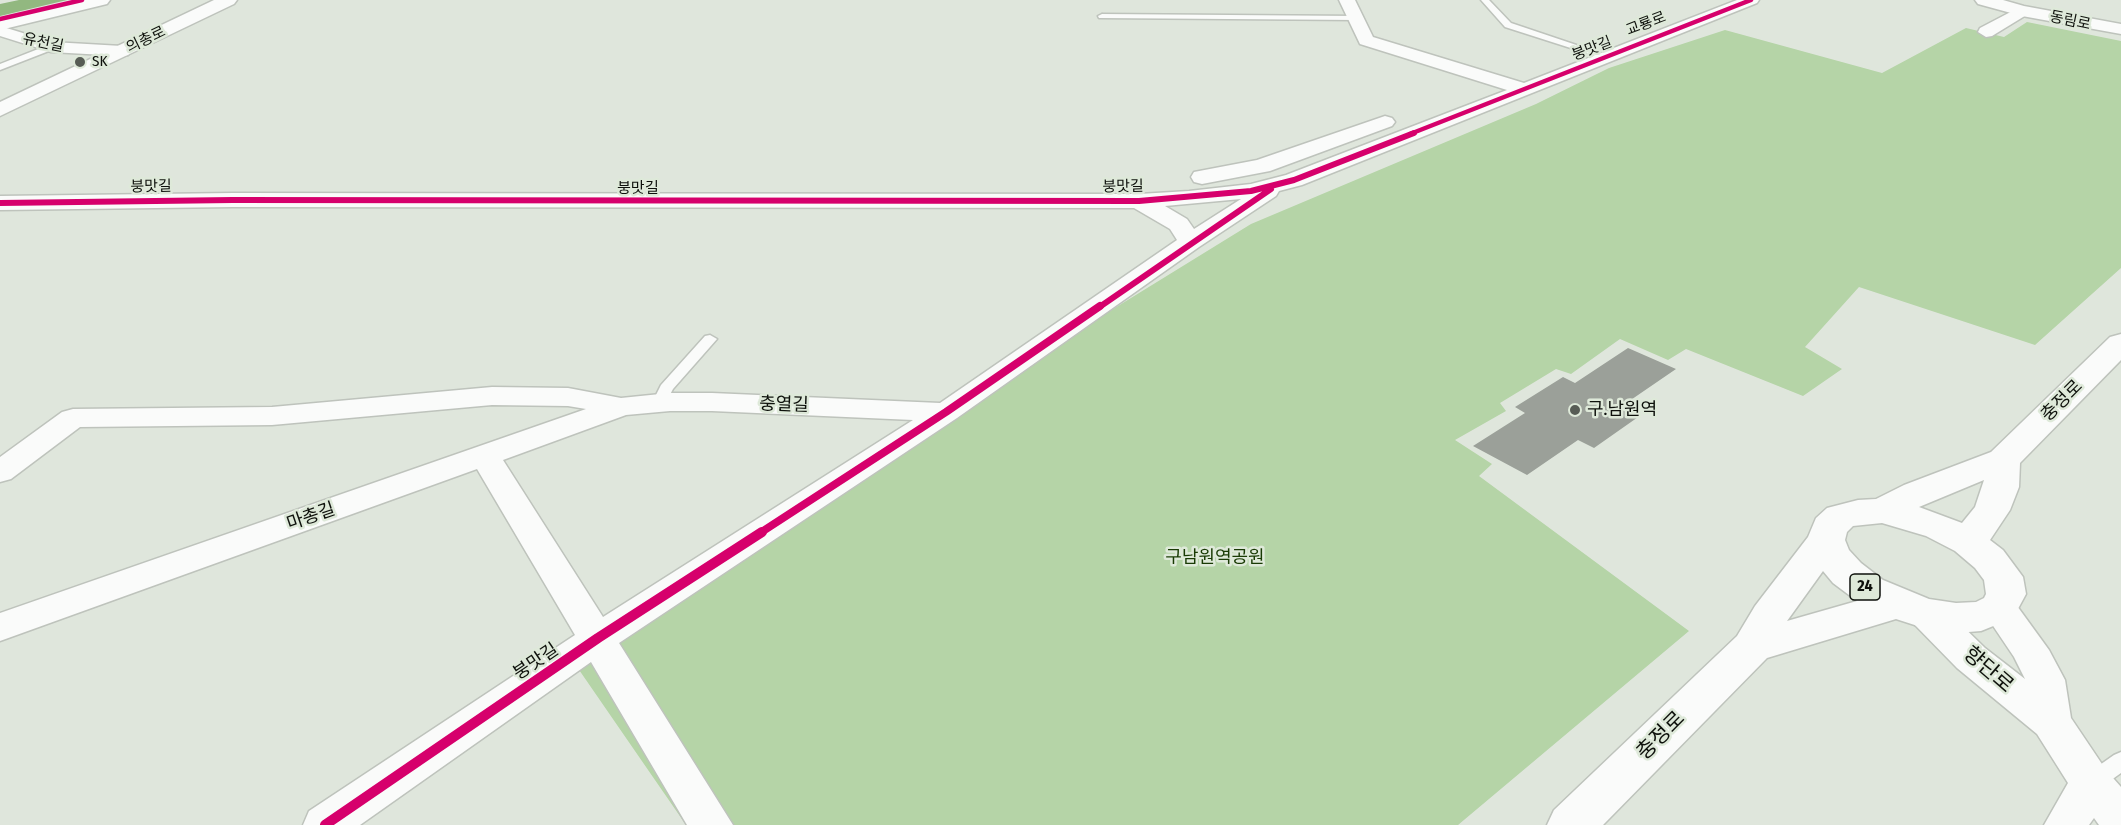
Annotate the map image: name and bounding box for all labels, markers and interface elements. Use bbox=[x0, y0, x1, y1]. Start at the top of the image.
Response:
street label: 교룡로 bbox=[1623, 8, 1669, 40]
street label: 동림로 bbox=[2048, 8, 2092, 34]
street label: 의총로 bbox=[123, 23, 169, 57]
street label: 유천길 bbox=[21, 30, 65, 56]
street label: 붕맛길 bbox=[1569, 33, 1615, 65]
place label: SK bbox=[92, 53, 107, 71]
marker: SK bbox=[73, 55, 87, 69]
street label: 붕맛길 bbox=[130, 178, 172, 196]
street label: 붕맛길 bbox=[1102, 178, 1144, 196]
street label: 붕맛길 bbox=[617, 180, 659, 198]
street label: 충정로 bbox=[2037, 376, 2087, 426]
street label: 충열길 bbox=[759, 393, 809, 417]
place label: 구.남원역 bbox=[1587, 399, 1657, 421]
marker: 구.남원역 bbox=[1568, 403, 1582, 417]
street label: 마총길 bbox=[284, 499, 338, 535]
park label: 구남원역공원 bbox=[1165, 547, 1265, 569]
road number: 24 bbox=[1850, 574, 1880, 600]
street label: 붕맛길 bbox=[509, 639, 563, 685]
street label: 향단로 bbox=[1958, 641, 2018, 699]
street label: 충정로 bbox=[1632, 707, 1690, 765]

